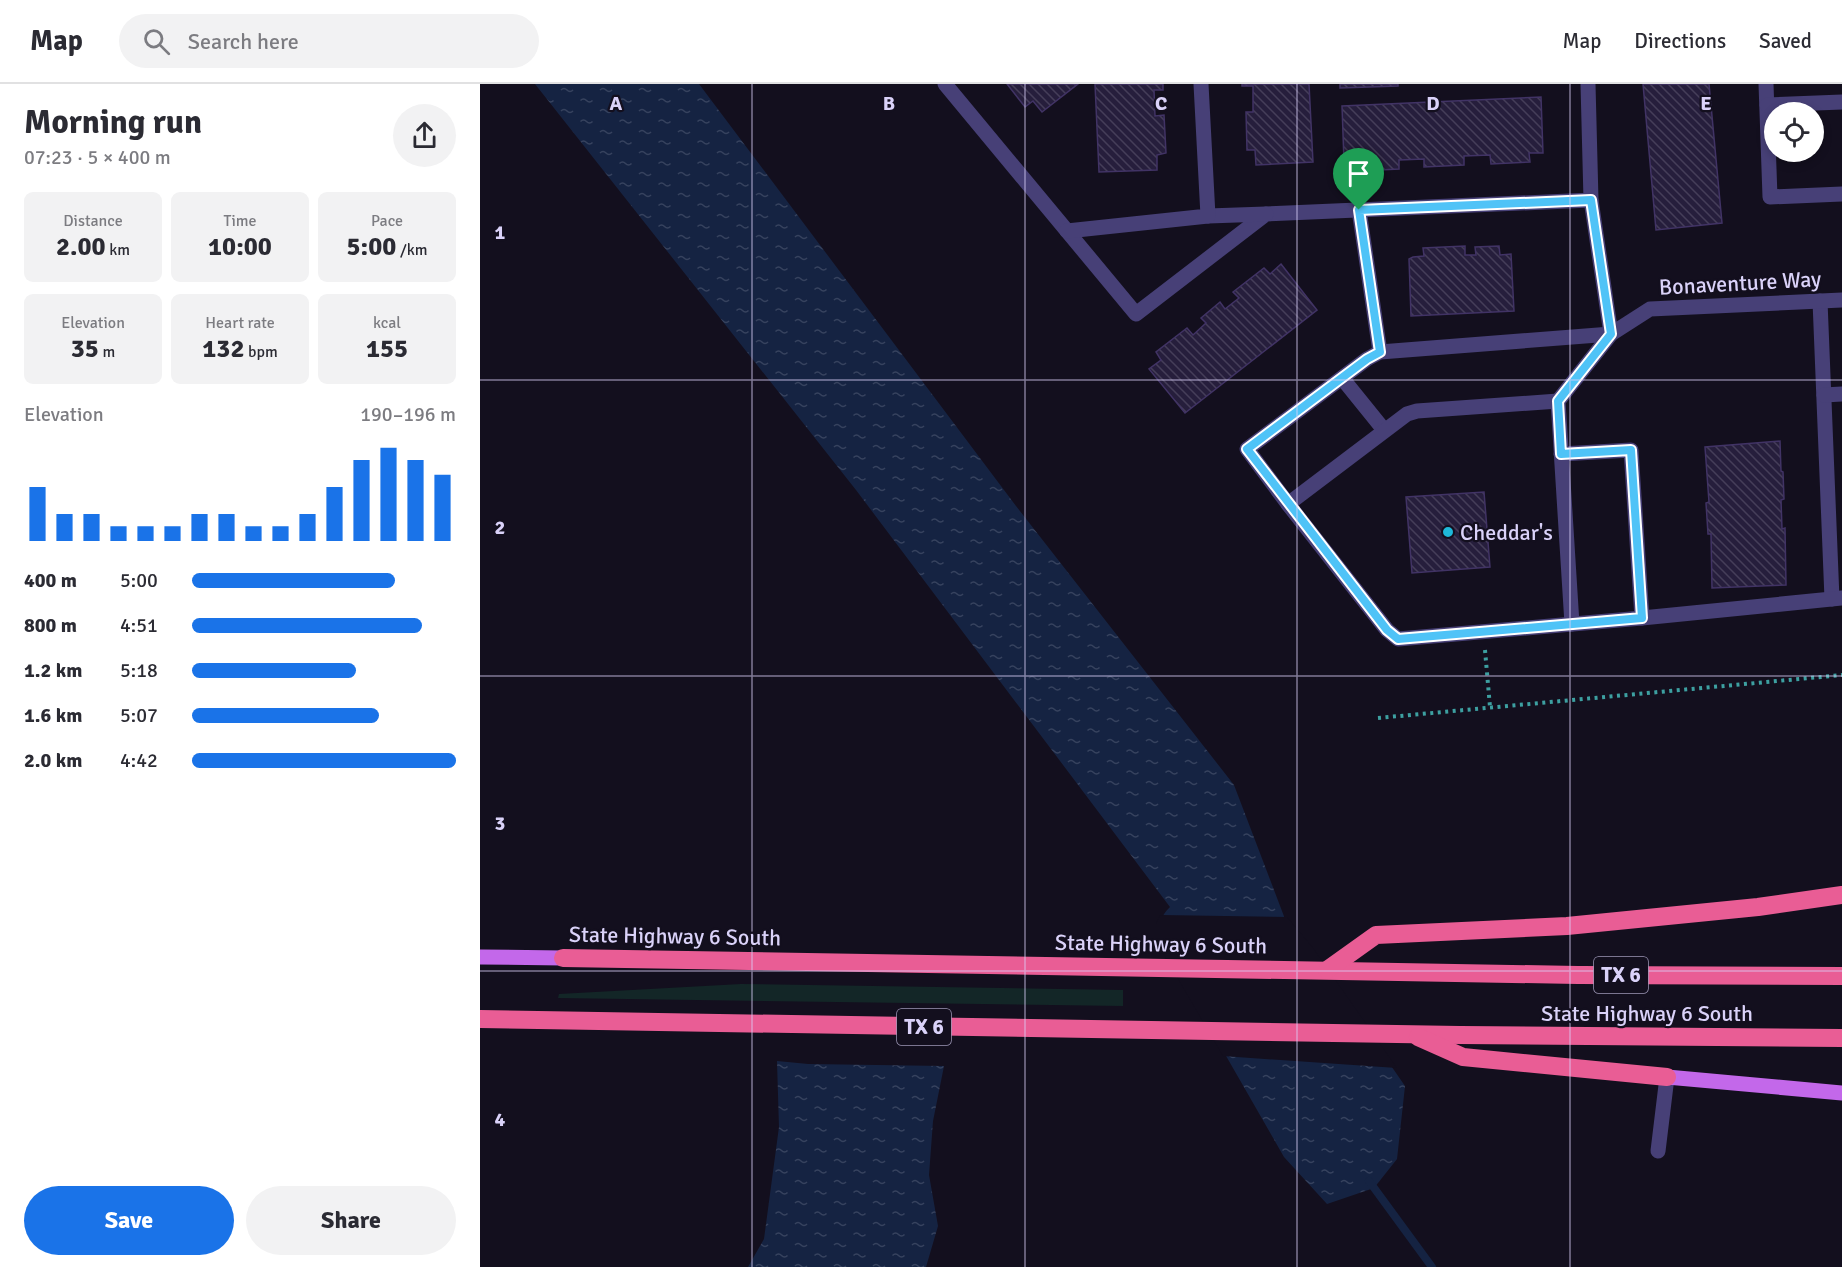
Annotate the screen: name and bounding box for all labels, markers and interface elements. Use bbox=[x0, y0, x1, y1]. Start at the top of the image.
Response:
search box bbox=[119, 14, 539, 68]
text: Map bbox=[30, 24, 83, 58]
icon: search bbox=[140, 25, 173, 58]
text: Search here bbox=[188, 28, 299, 55]
text: Map bbox=[1563, 28, 1601, 54]
text: Directions bbox=[1634, 28, 1726, 54]
text: Saved bbox=[1759, 28, 1812, 54]
text: A bbox=[610, 91, 623, 116]
text: B bbox=[883, 91, 895, 116]
text: C bbox=[1155, 91, 1167, 116]
text: D bbox=[1426, 91, 1440, 116]
text: E bbox=[1700, 91, 1712, 116]
text: Morning run bbox=[24, 102, 202, 143]
map controls bbox=[1764, 102, 1824, 162]
button: locate bbox=[1764, 102, 1824, 162]
button: share bbox=[393, 104, 456, 167]
text: 07:23 · 5 × 400 m bbox=[24, 145, 171, 170]
pin bbox=[1333, 148, 1384, 210]
icon: arrive bbox=[1342, 157, 1375, 190]
text: Distance bbox=[63, 211, 123, 231]
text: Time bbox=[224, 211, 256, 231]
text: Pace bbox=[371, 211, 403, 231]
text: 1 bbox=[495, 220, 506, 245]
text: 2.00 bbox=[56, 231, 106, 263]
text: 10:00 bbox=[208, 231, 272, 263]
text: 5:00 bbox=[347, 231, 396, 263]
text: km bbox=[106, 240, 130, 260]
text: /km bbox=[396, 240, 427, 260]
street label: Bonaventure Way bbox=[1658, 265, 1823, 301]
text: Elevation bbox=[61, 313, 125, 333]
text: Heart rate bbox=[205, 313, 275, 333]
text: kcal bbox=[373, 313, 401, 333]
text: 35 bbox=[71, 333, 99, 365]
text: 132 bbox=[202, 333, 244, 365]
text: 155 bbox=[366, 333, 408, 365]
text: m bbox=[99, 342, 115, 362]
text: bpm bbox=[244, 342, 278, 362]
text: Elevation bbox=[24, 402, 104, 427]
text: 190–196 m bbox=[360, 402, 456, 427]
text: 2 bbox=[495, 515, 505, 540]
place label: Cheddar's bbox=[1460, 519, 1553, 546]
marker: Cheddar's bbox=[1441, 525, 1455, 539]
text: 400 m bbox=[24, 568, 77, 593]
text: 5:00 bbox=[120, 568, 158, 593]
text: 800 m bbox=[24, 613, 77, 638]
text: 4:51 bbox=[120, 613, 158, 638]
text: 1.2 km bbox=[24, 658, 82, 683]
text: 5:18 bbox=[120, 658, 158, 683]
text: 1.6 km bbox=[24, 703, 82, 728]
text: 5:07 bbox=[120, 703, 158, 728]
text: 2.0 km bbox=[24, 748, 82, 773]
text: 4:42 bbox=[120, 748, 158, 773]
text: 3 bbox=[495, 811, 505, 836]
street label: State Highway 6 South bbox=[569, 921, 781, 951]
street label: State Highway 6 South bbox=[1055, 929, 1267, 959]
road number: TX 6 bbox=[1594, 957, 1648, 993]
street label: State Highway 6 South bbox=[1541, 1000, 1753, 1027]
road number: TX 6 bbox=[897, 1009, 951, 1045]
text: 4 bbox=[495, 1107, 506, 1132]
button: Save bbox=[24, 1186, 234, 1255]
button: Share bbox=[246, 1186, 456, 1255]

